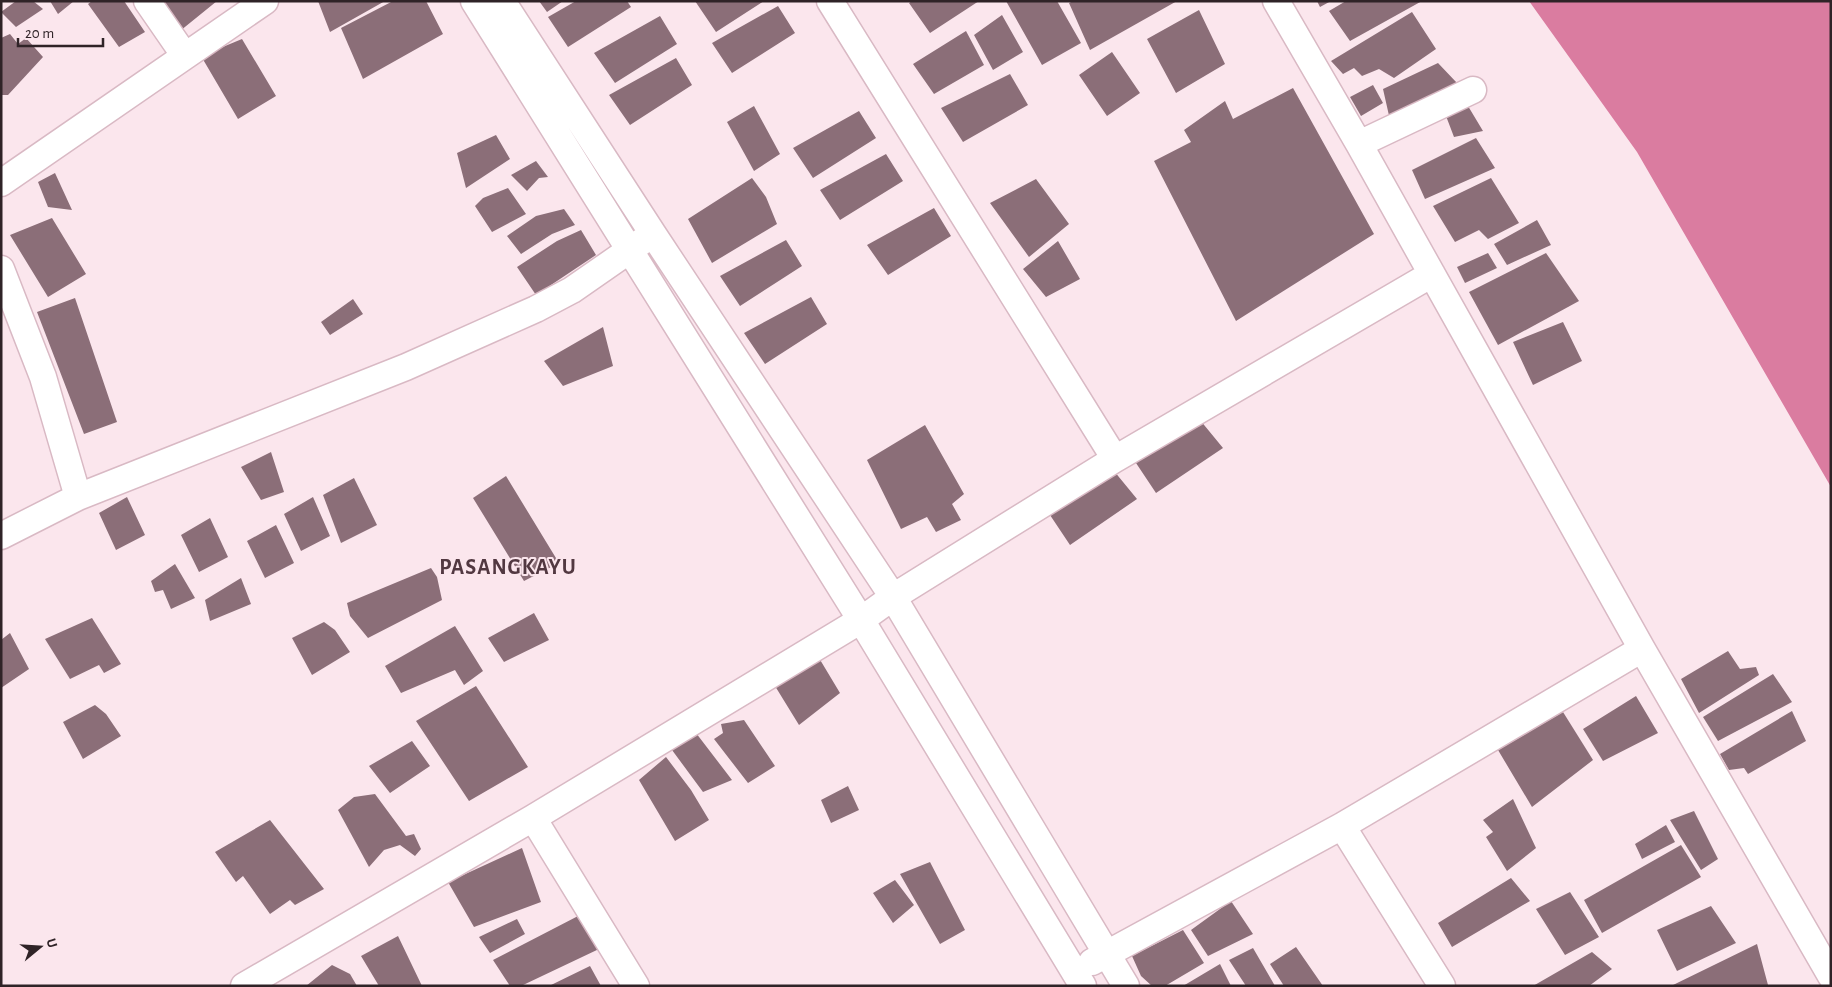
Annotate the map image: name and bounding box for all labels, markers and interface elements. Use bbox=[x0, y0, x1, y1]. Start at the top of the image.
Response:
scale bar bbox=[18, 15, 102, 47]
text: 20 m bbox=[25, 26, 54, 41]
district label: PASANGKAYU bbox=[439, 556, 577, 578]
north arrow bbox=[15, 922, 65, 972]
text: U bbox=[43, 937, 59, 950]

